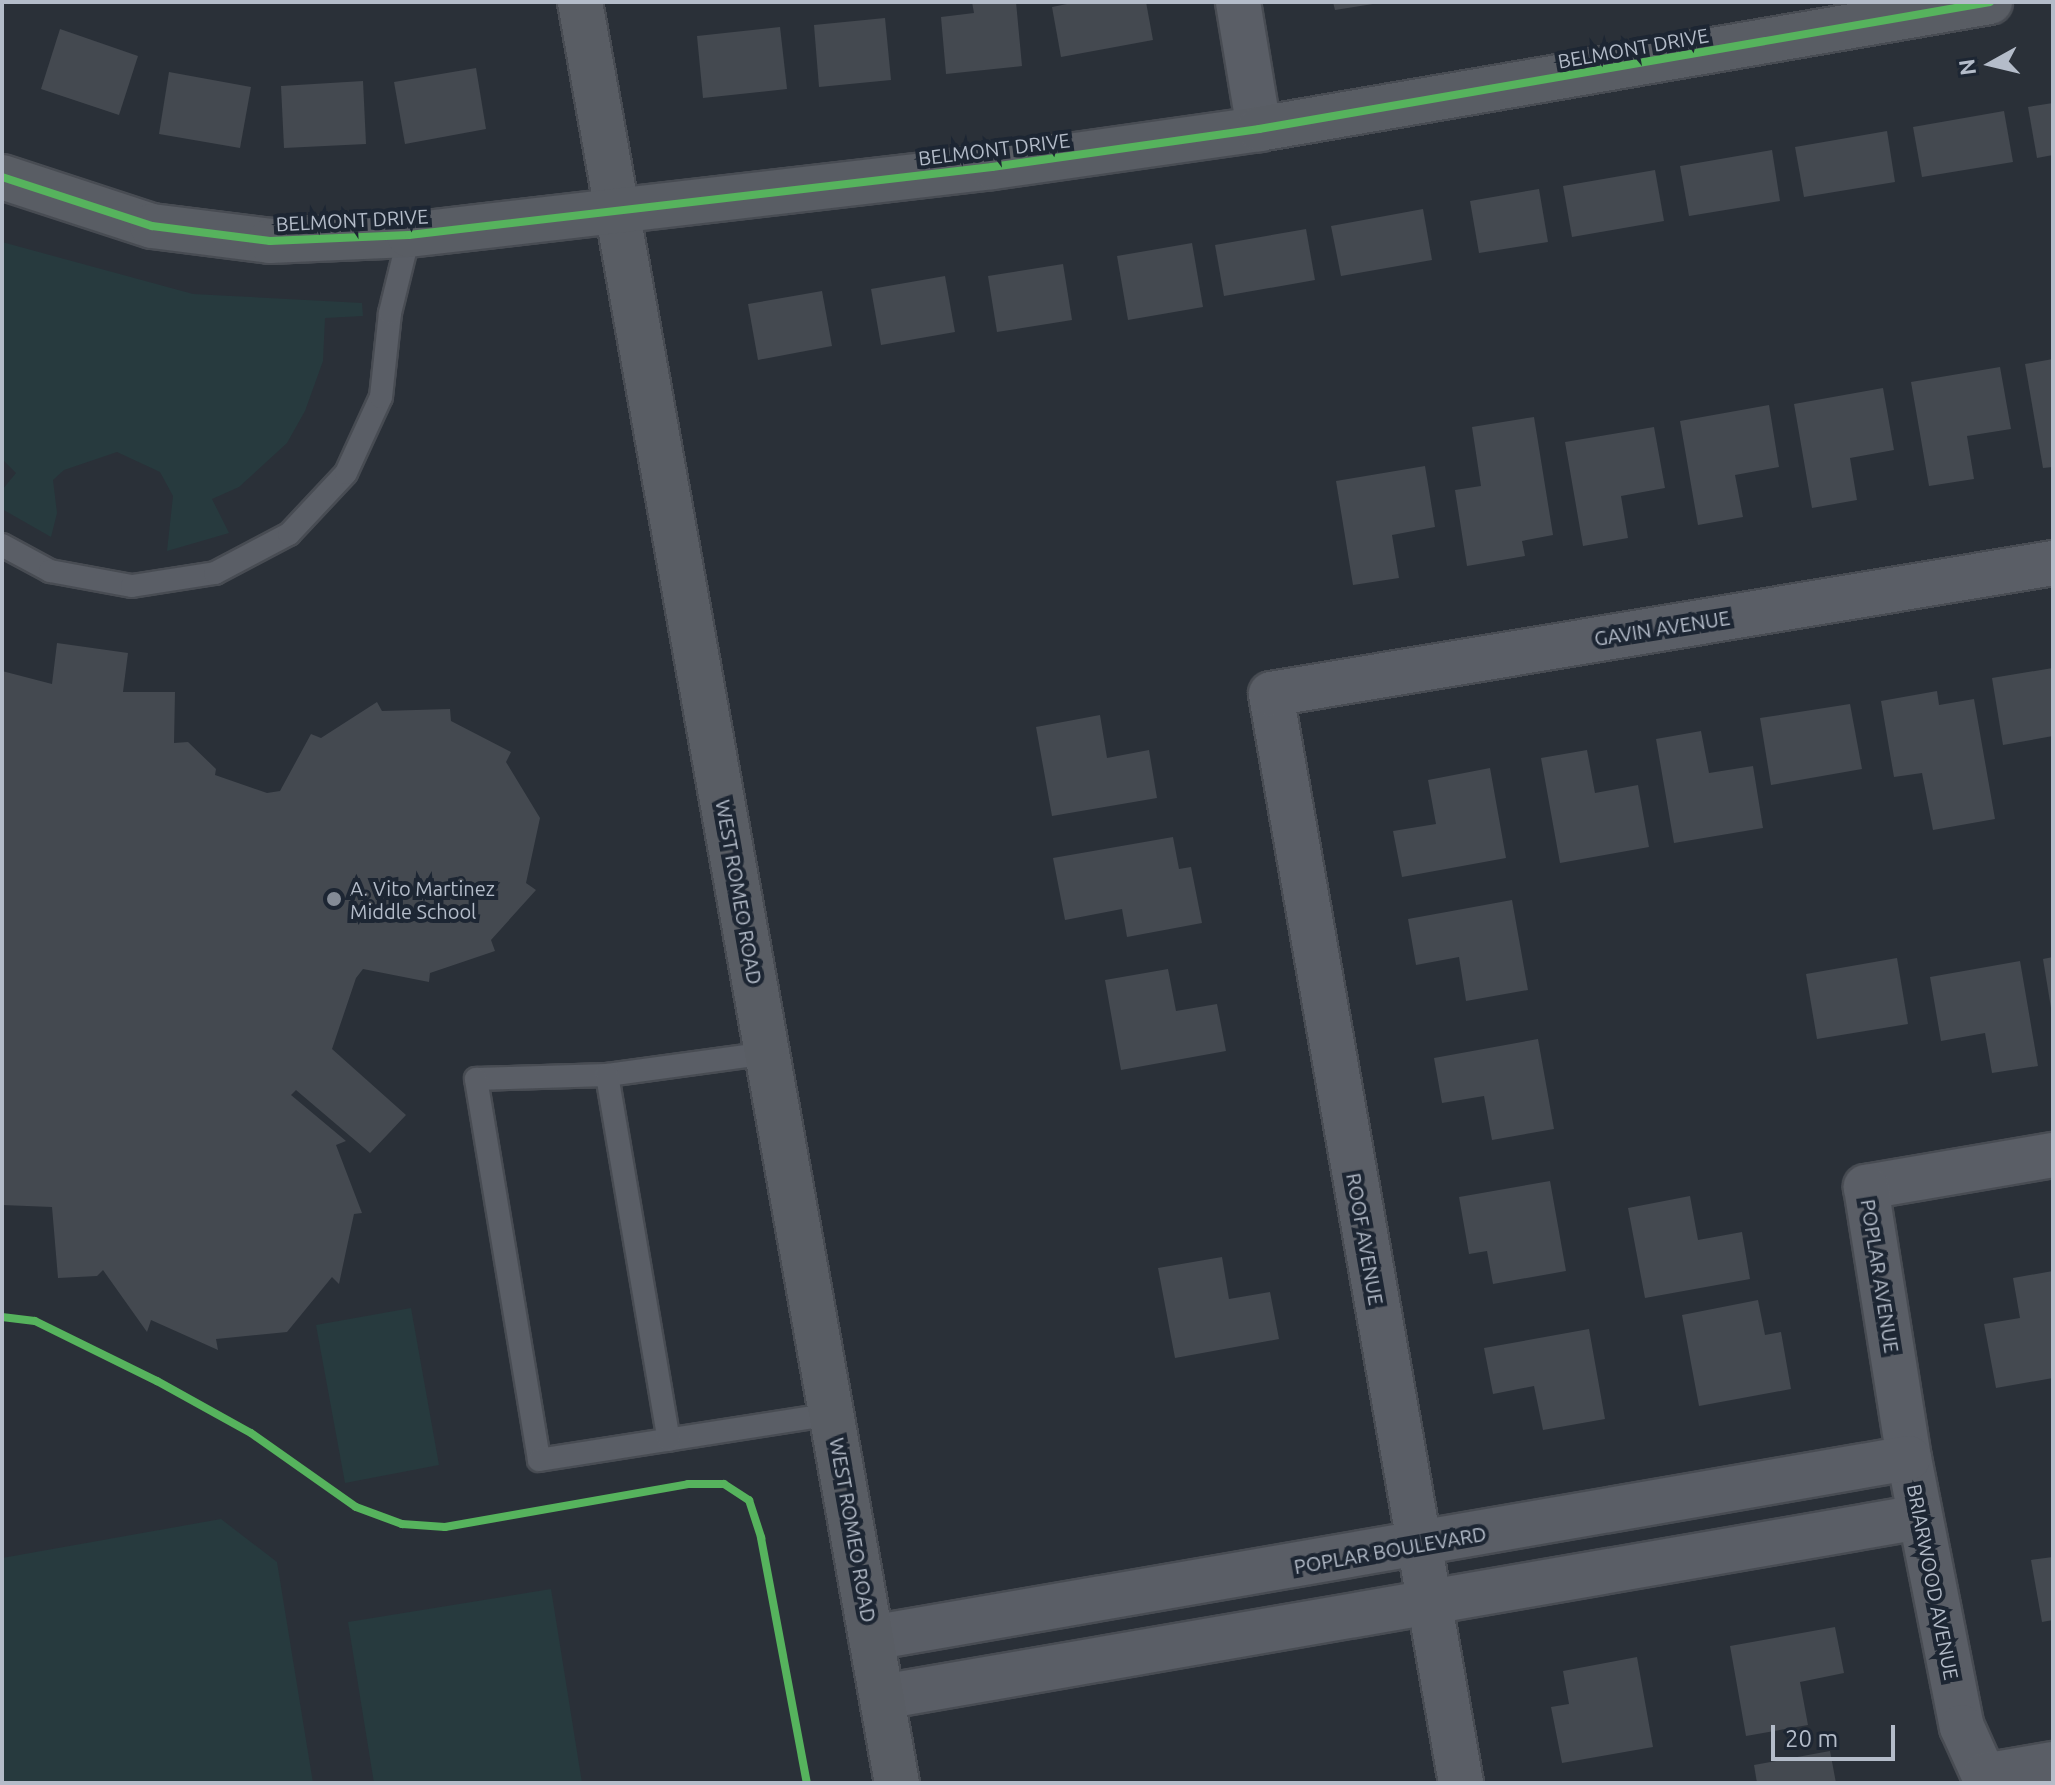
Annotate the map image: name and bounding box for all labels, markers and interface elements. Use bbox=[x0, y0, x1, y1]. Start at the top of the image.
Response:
street label: BELMONT DRIVE bbox=[1556, 23, 1710, 73]
north arrow bbox=[1951, 24, 2031, 104]
text: N bbox=[1953, 58, 1980, 77]
street label: BELMONT DRIVE bbox=[917, 128, 1071, 170]
street label: BELMONT DRIVE bbox=[275, 204, 429, 236]
street label: GAVIN AVENUE bbox=[1592, 605, 1732, 651]
street label: WEST ROMEO ROAD bbox=[711, 798, 767, 986]
place label: A. Vito Martinez Middle School bbox=[350, 876, 495, 923]
marker: A. Vito Martinez Middle School bbox=[325, 890, 343, 908]
street label: ROOF AVENUE bbox=[1342, 1171, 1388, 1307]
street label: POPLAR AVENUE bbox=[1856, 1197, 1904, 1355]
street label: WEST ROMEO ROAD bbox=[825, 1436, 881, 1624]
street label: BRIARWOOD AVENUE bbox=[1902, 1482, 1964, 1682]
street label: POPLAR BOULEVARD bbox=[1292, 1521, 1488, 1579]
scale bar bbox=[1775, 1709, 1899, 1759]
text: 20 m bbox=[1785, 1725, 1838, 1752]

